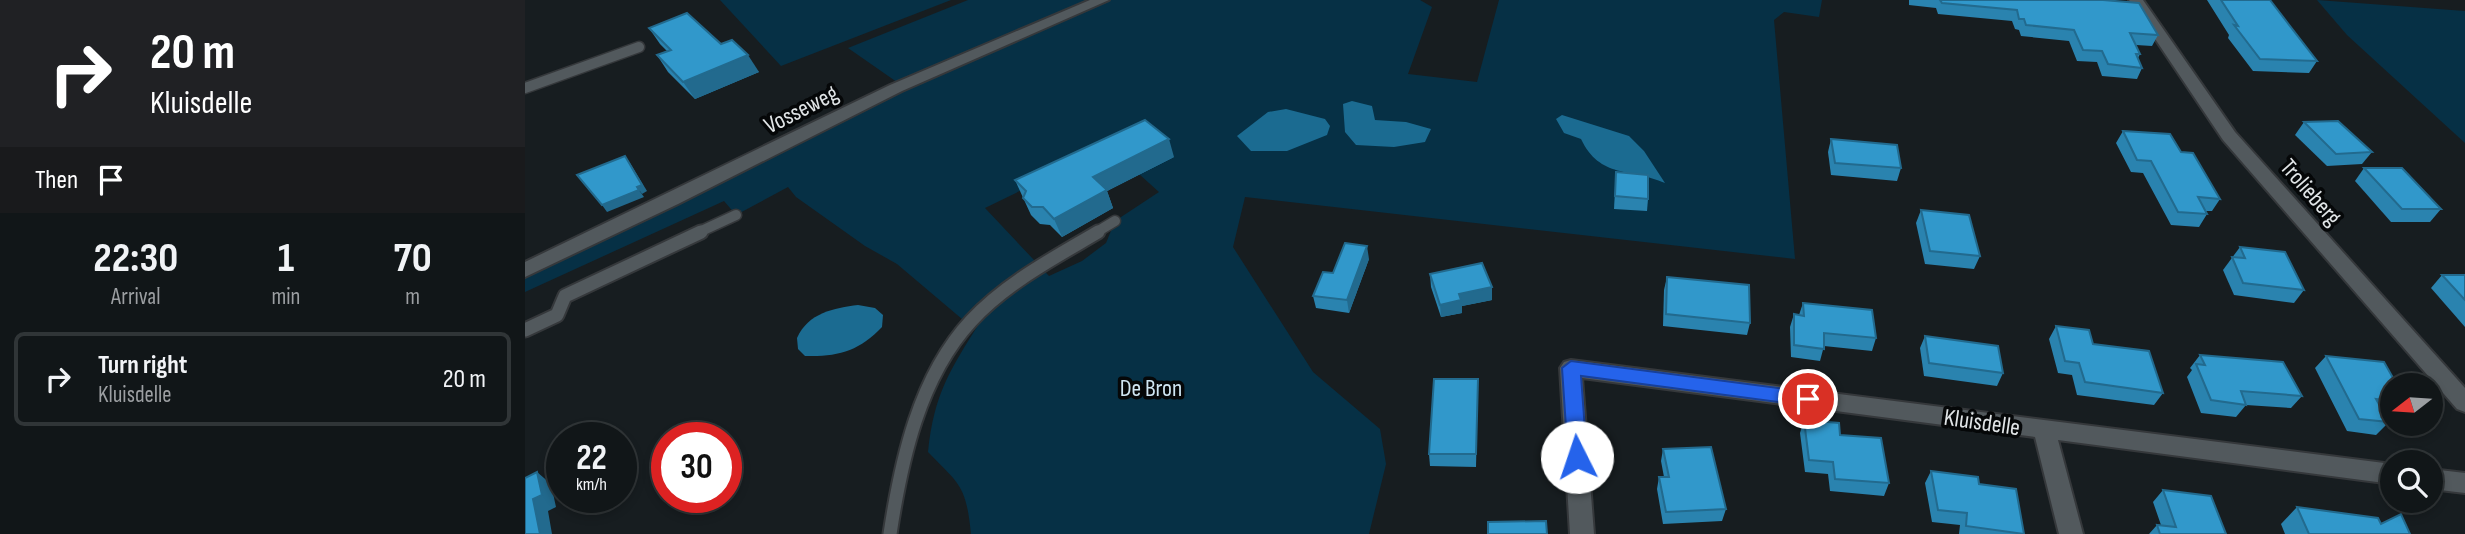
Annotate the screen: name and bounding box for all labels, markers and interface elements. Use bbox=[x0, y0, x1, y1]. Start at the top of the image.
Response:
text: 20 m bbox=[150, 24, 235, 83]
icon: right bbox=[35, 28, 126, 119]
street label: Vosseweg bbox=[759, 79, 843, 140]
text: Kluisdelle bbox=[150, 84, 252, 123]
street label: Trolieberg bbox=[2274, 153, 2347, 232]
icon: arrive bbox=[92, 161, 130, 199]
text: Then bbox=[35, 165, 78, 196]
text: 22:30 bbox=[93, 233, 178, 284]
text: 1 bbox=[278, 233, 294, 284]
text: 70 bbox=[394, 233, 432, 284]
text: Arrival bbox=[111, 283, 160, 311]
text: min bbox=[271, 283, 300, 311]
text: m bbox=[405, 283, 420, 311]
text: Turn right bbox=[98, 350, 187, 381]
icon: right bbox=[39, 360, 77, 398]
text: 20 m bbox=[443, 364, 486, 395]
pin bbox=[1778, 369, 1838, 429]
north arrow bbox=[2380, 373, 2443, 436]
map controls bbox=[2380, 373, 2443, 513]
park label: De Bron bbox=[1120, 374, 1182, 403]
icon: arrive bbox=[1789, 380, 1827, 418]
text: Kluisdelle bbox=[98, 381, 172, 409]
street label: Kluisdelle bbox=[1942, 403, 2022, 442]
position arrow bbox=[1540, 420, 1614, 494]
speed limit sign: 30 bbox=[651, 422, 742, 513]
text: 22 bbox=[576, 437, 607, 480]
button: search bbox=[2380, 450, 2443, 513]
text: km/h bbox=[576, 474, 607, 495]

